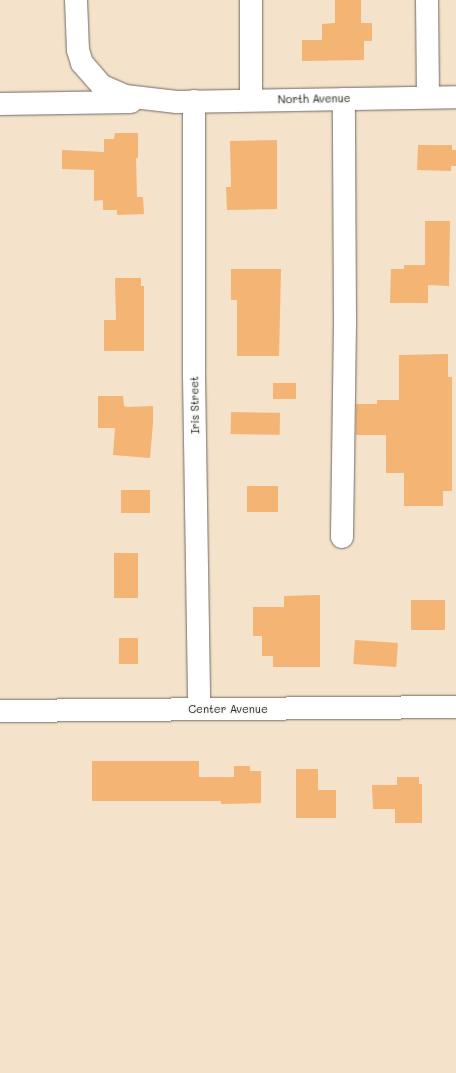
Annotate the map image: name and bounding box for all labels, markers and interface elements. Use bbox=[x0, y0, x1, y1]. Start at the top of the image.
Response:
street label: North Avenue bbox=[277, 92, 351, 106]
street label: Iris Street bbox=[188, 376, 202, 434]
street label: Center Avenue bbox=[188, 702, 268, 716]

